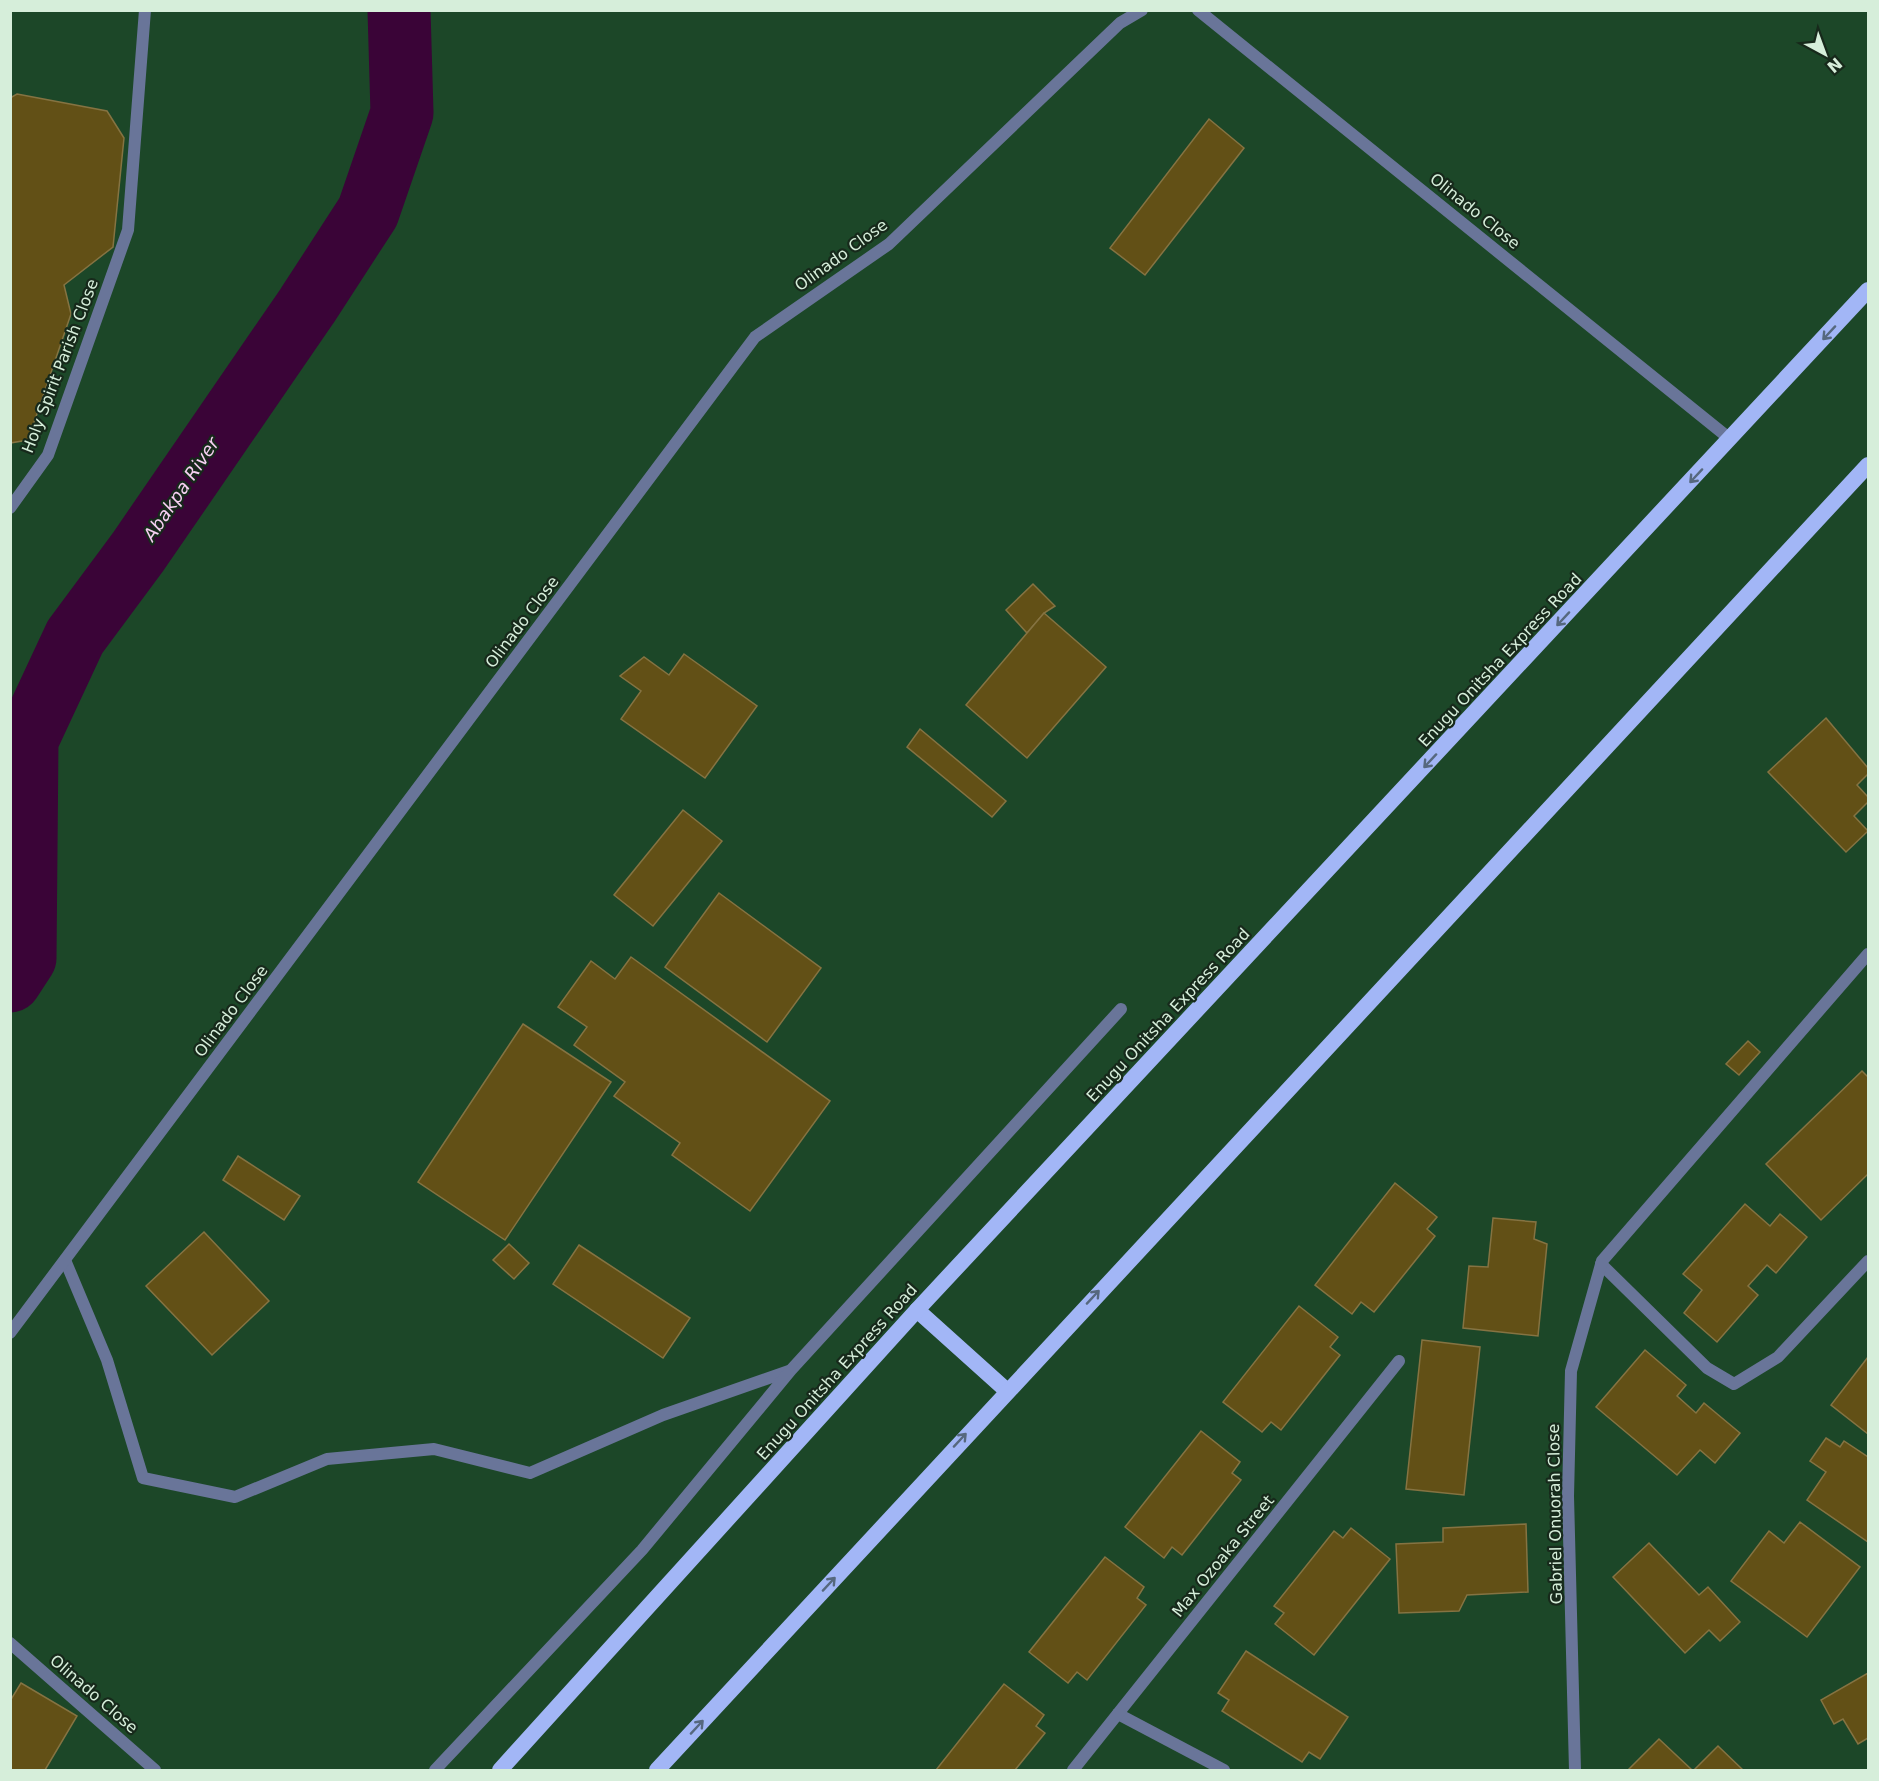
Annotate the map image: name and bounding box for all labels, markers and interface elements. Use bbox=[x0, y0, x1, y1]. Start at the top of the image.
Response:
north arrow bbox=[1795, 24, 1855, 84]
text: N bbox=[1823, 53, 1846, 77]
street label: Olinado Close bbox=[1426, 169, 1524, 253]
street label: Olinado Close bbox=[791, 215, 891, 295]
street label: Holy Spirit Parish Close bbox=[18, 276, 102, 456]
one-way arrow bbox=[1822, 325, 1836, 340]
water label: Abakpa River bbox=[138, 432, 224, 545]
one-way arrow bbox=[1689, 468, 1703, 483]
street label: Enugu Onitsha Express Road bbox=[1415, 569, 1585, 751]
street label: Olinado Close bbox=[481, 572, 563, 672]
one-way arrow bbox=[1556, 611, 1570, 626]
one-way arrow bbox=[1423, 753, 1437, 768]
street label: Enugu Onitsha Express Road bbox=[1083, 924, 1253, 1106]
street label: Olinado Close bbox=[190, 961, 272, 1061]
street label: Enugu Onitsha Express Road bbox=[753, 1280, 921, 1464]
one-way arrow bbox=[1086, 1290, 1100, 1305]
street label: Gabriel Onuorah Close bbox=[1544, 1424, 1566, 1604]
one-way arrow bbox=[953, 1433, 967, 1448]
street label: Max Ozoaka Street bbox=[1168, 1491, 1278, 1621]
one-way arrow bbox=[821, 1576, 836, 1591]
street label: Olinado Close bbox=[46, 1651, 142, 1737]
one-way arrow bbox=[690, 1720, 704, 1735]

